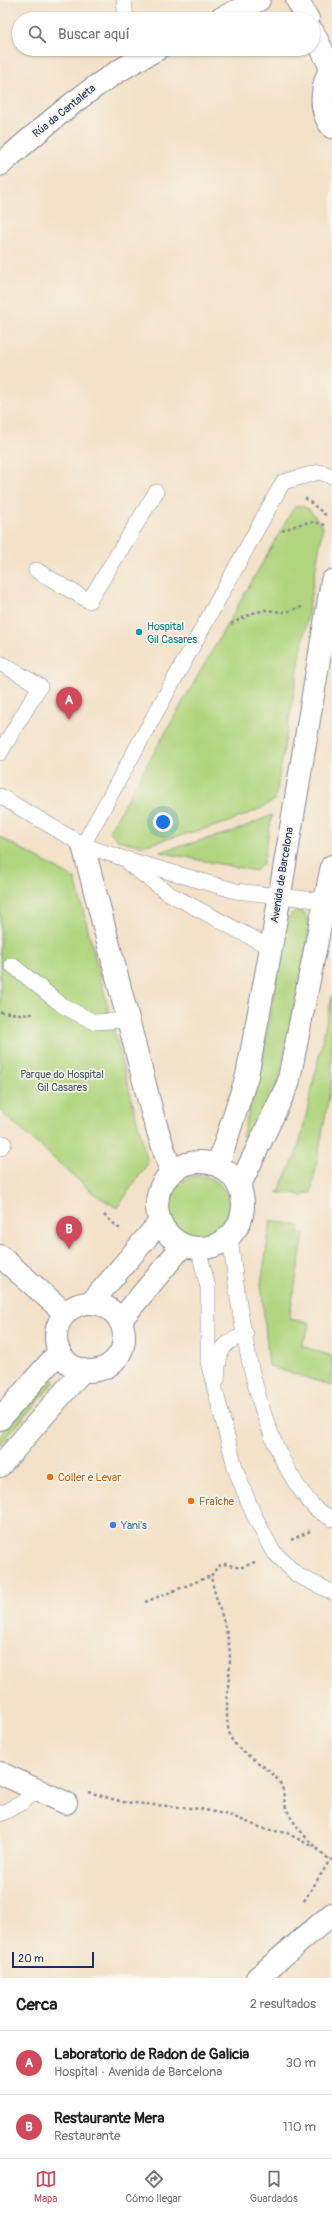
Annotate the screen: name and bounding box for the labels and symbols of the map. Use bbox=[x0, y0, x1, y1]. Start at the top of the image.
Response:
street label: Rúa da Cantaleta bbox=[30, 82, 98, 140]
place label: Hospital Gil Casares bbox=[147, 620, 197, 646]
marker: Hospital Gil Casares bbox=[134, 627, 144, 637]
pin: A bbox=[56, 687, 82, 720]
your location bbox=[153, 812, 173, 832]
street label: Avenida de Barcelona bbox=[268, 826, 296, 924]
park label: Parque do Hospital Gil Casares bbox=[20, 1068, 104, 1094]
pin: B bbox=[56, 1216, 82, 1249]
place label: Coller e Levar bbox=[58, 1471, 121, 1484]
marker: Coller e Levar bbox=[45, 1472, 55, 1482]
place label: Fraîche bbox=[199, 1495, 235, 1508]
marker: Fraîche bbox=[186, 1496, 196, 1506]
place label: Yani's bbox=[120, 1519, 147, 1532]
marker: Yani's bbox=[108, 1520, 118, 1530]
scale bar bbox=[12, 1950, 94, 1969]

